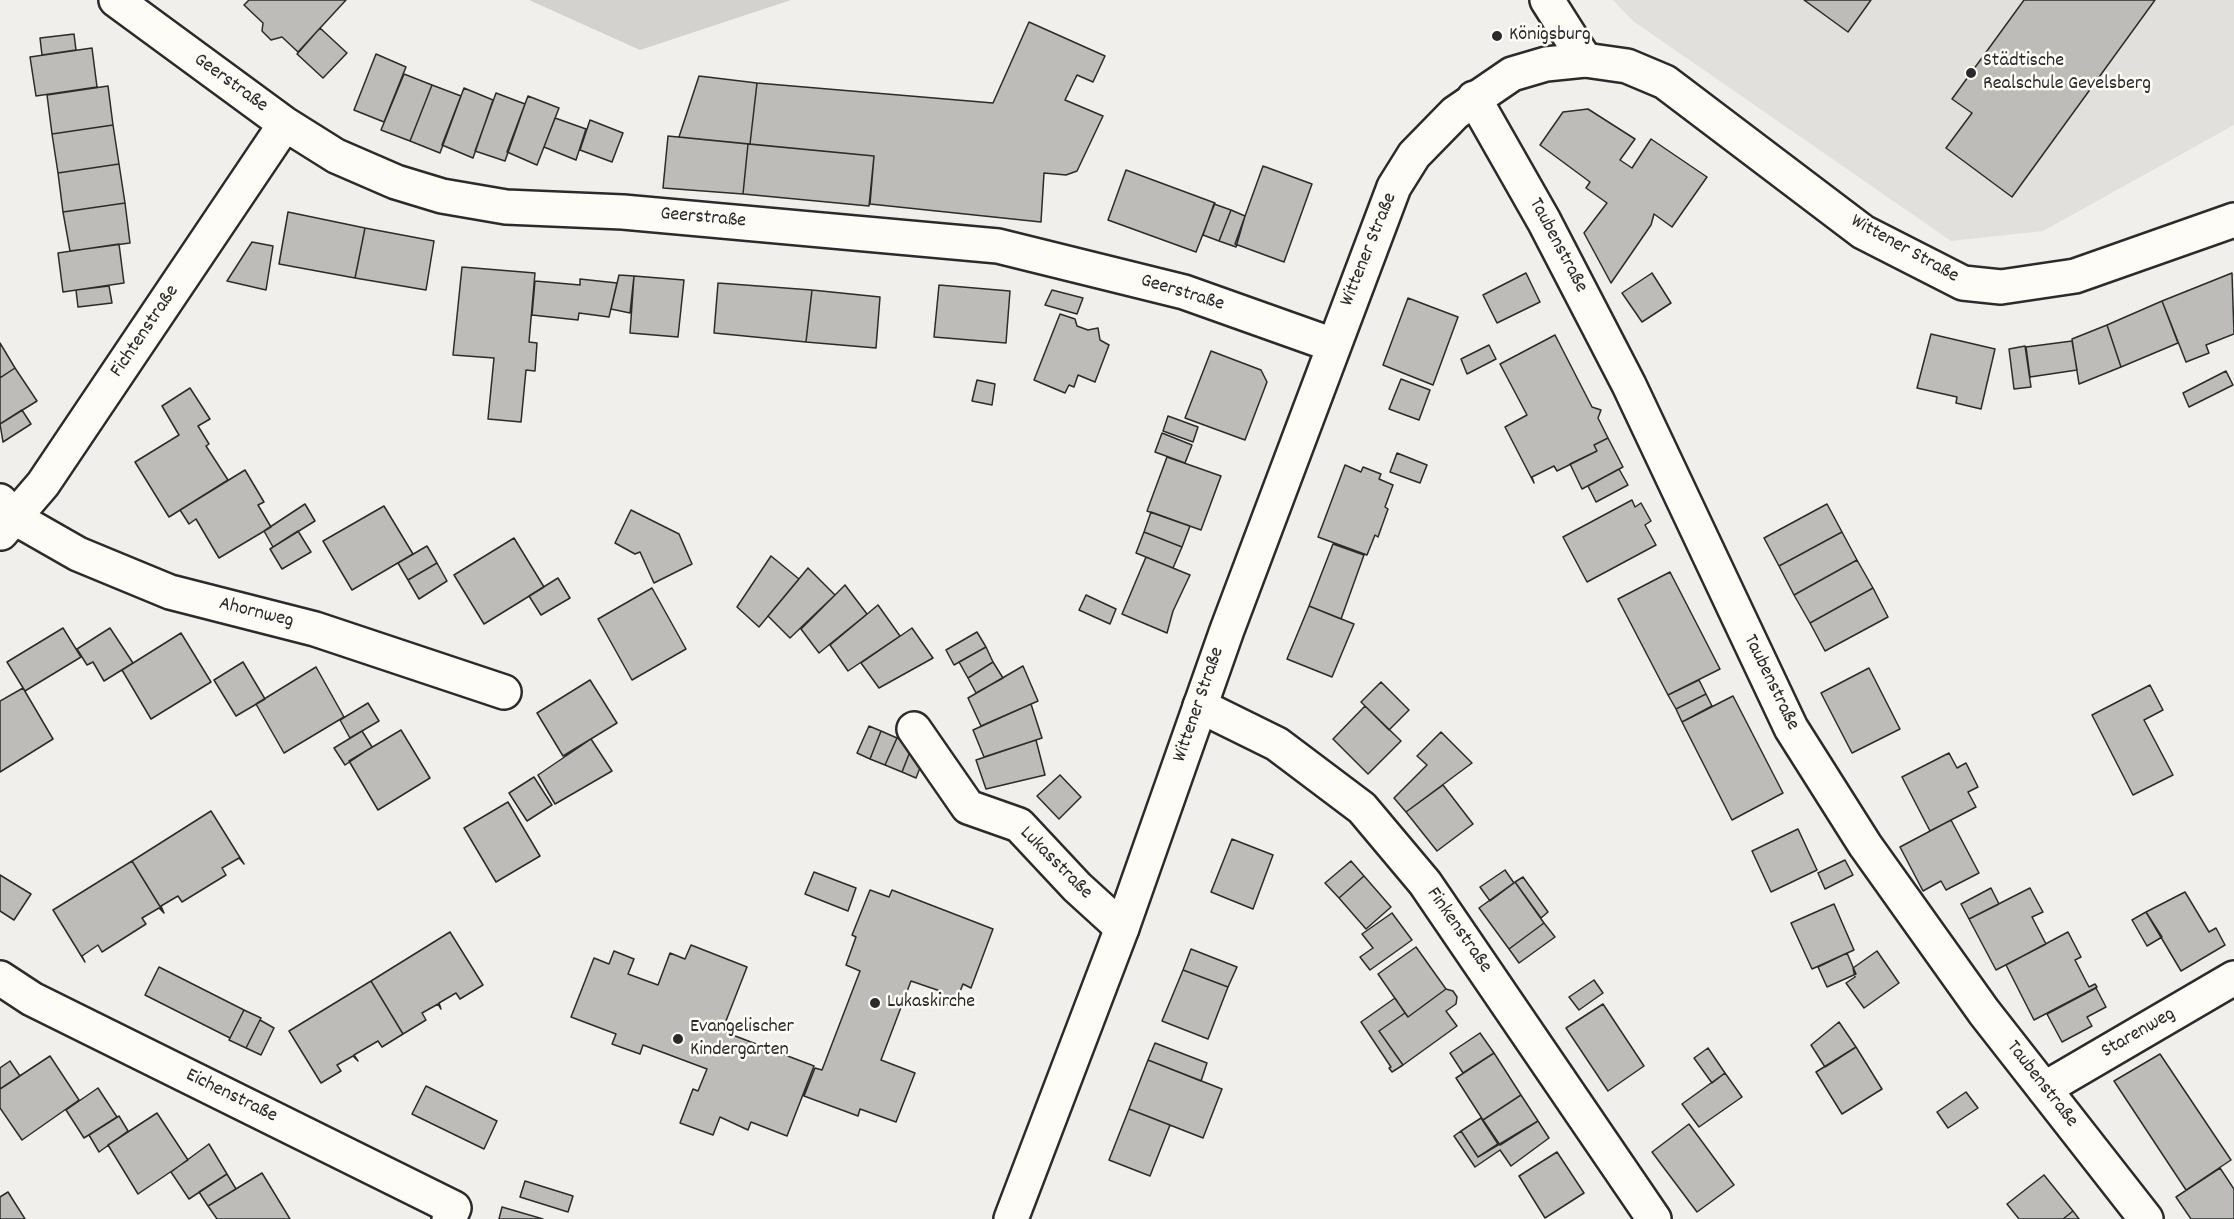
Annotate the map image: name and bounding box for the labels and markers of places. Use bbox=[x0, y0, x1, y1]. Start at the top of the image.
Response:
place label: Königsburg bbox=[1509, 24, 1591, 48]
marker: Königsburg bbox=[1490, 29, 1504, 43]
place label: Städtische Realschule Gevelsberg bbox=[1983, 50, 2151, 97]
marker: Städtische Realschule Gevelsberg bbox=[1964, 66, 1978, 80]
place label: Lukaskirche bbox=[887, 991, 975, 1015]
marker: Lukaskirche bbox=[868, 996, 882, 1010]
place label: Evangelischer Kindergarten bbox=[690, 1016, 794, 1063]
marker: Evangelischer Kindergarten bbox=[671, 1032, 685, 1046]

